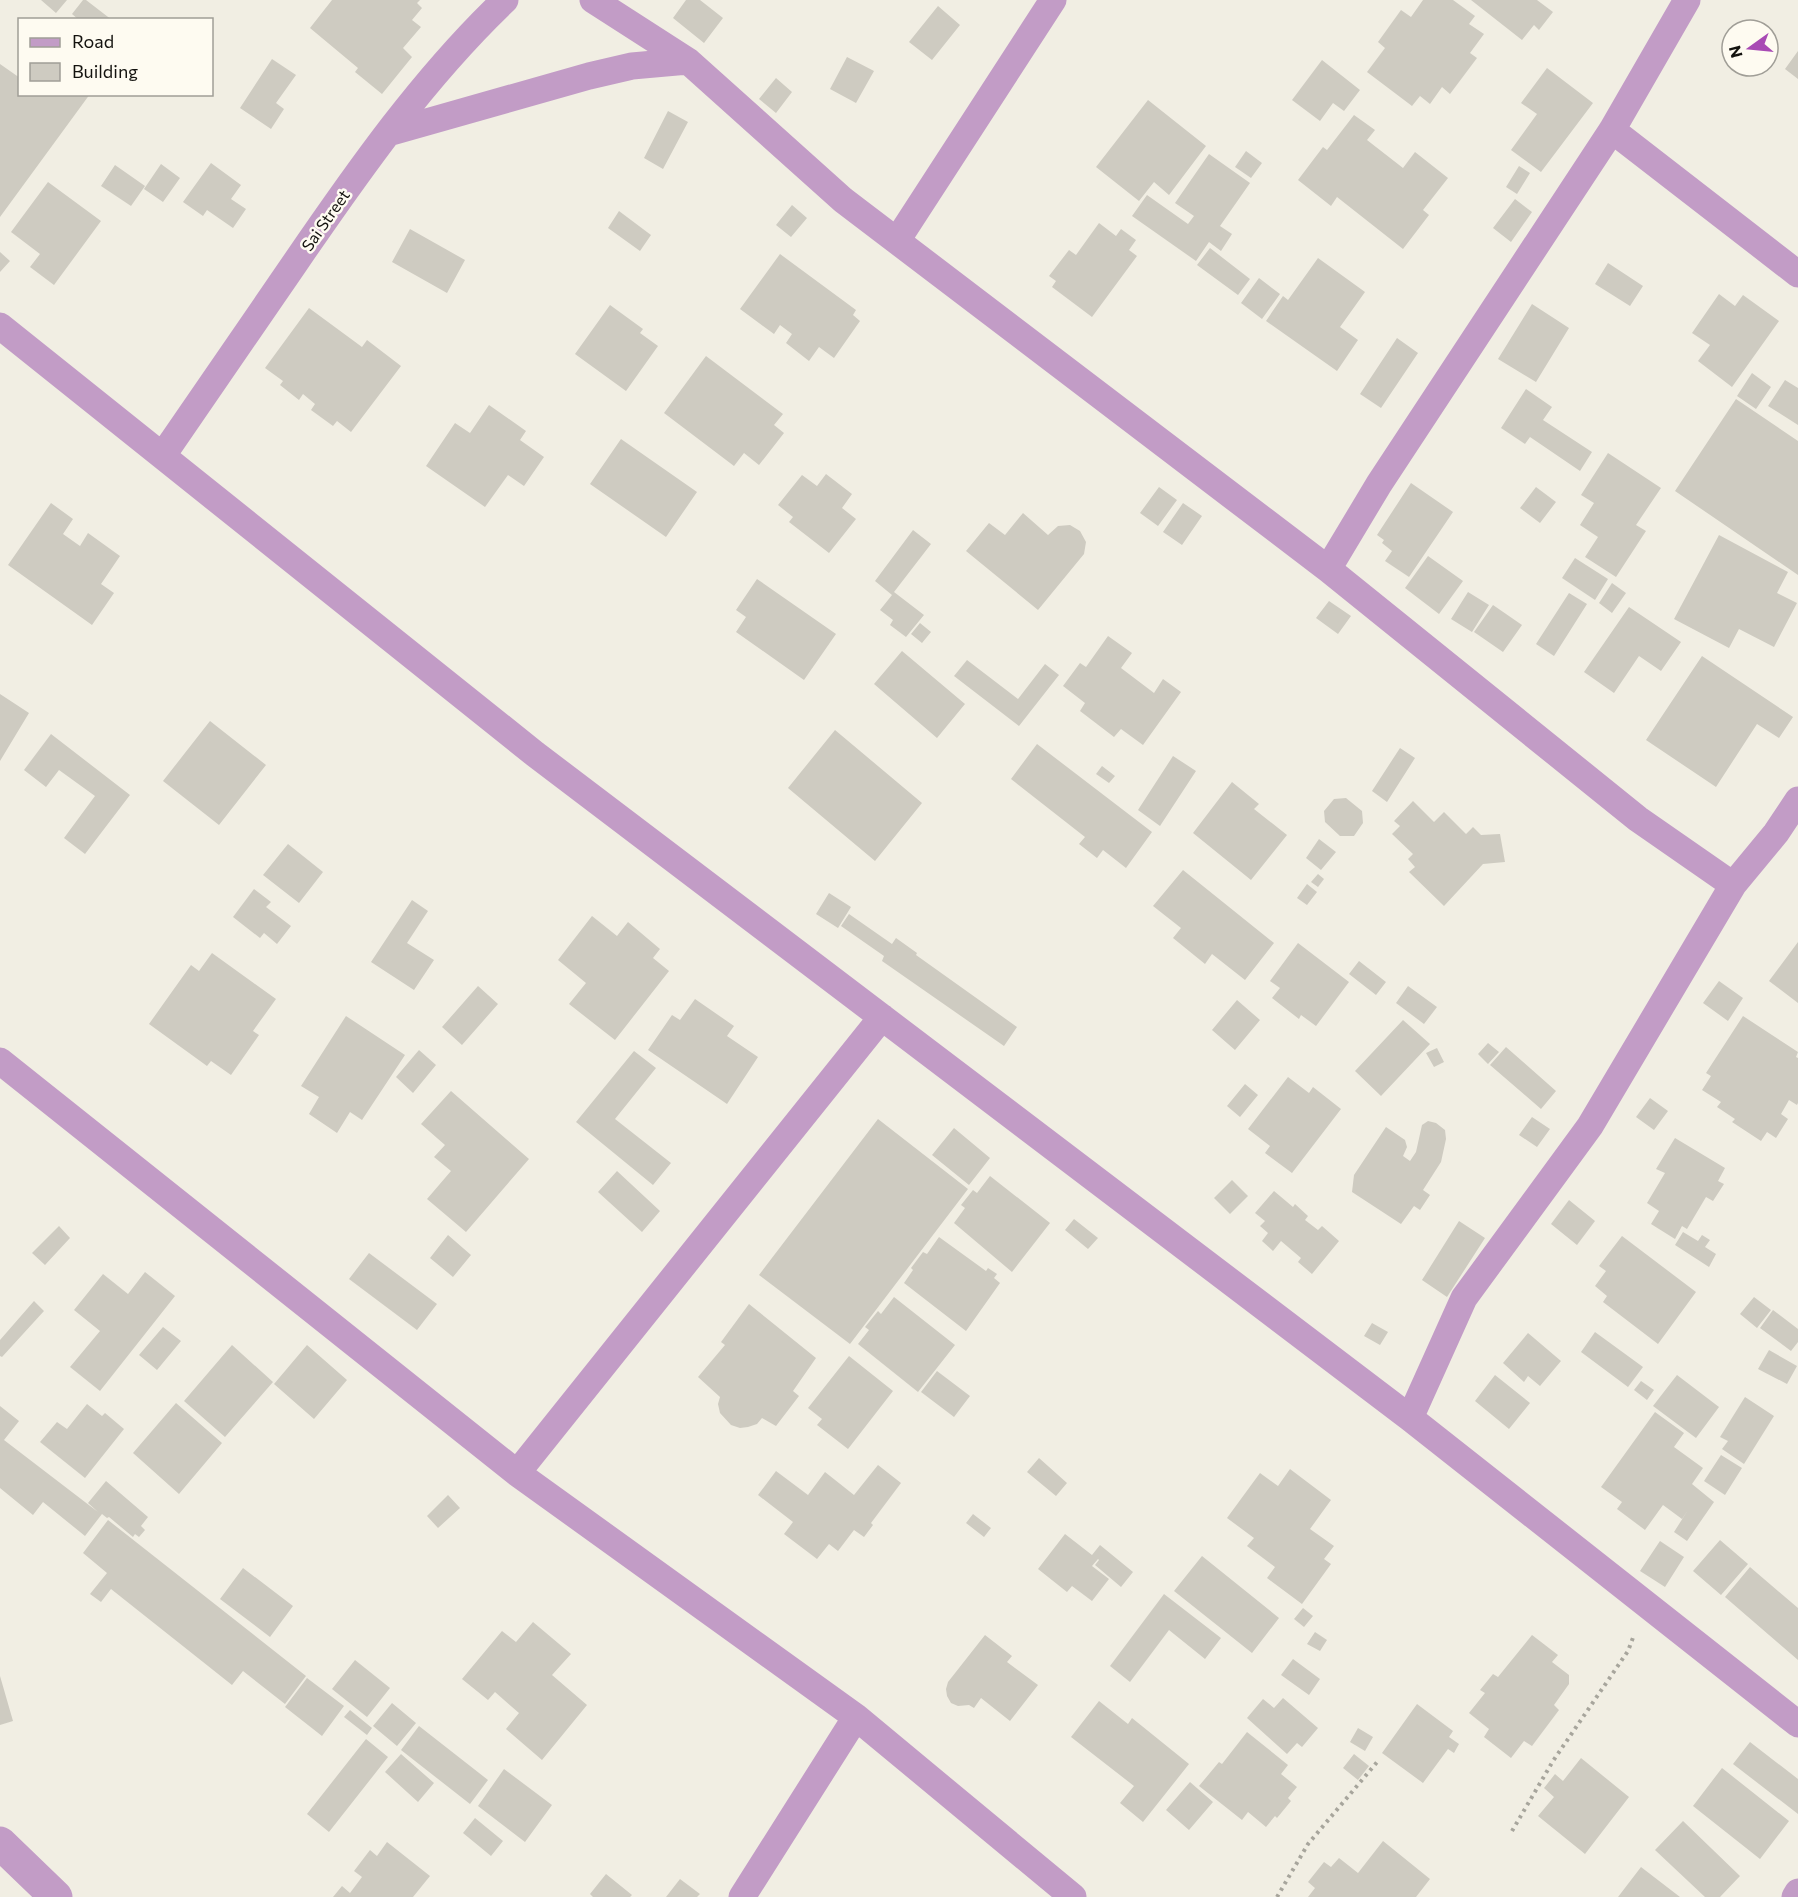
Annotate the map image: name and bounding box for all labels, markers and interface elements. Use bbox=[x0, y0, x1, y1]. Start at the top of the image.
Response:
legend bbox=[18, 18, 213, 96]
north arrow bbox=[1720, 18, 1780, 78]
text: Road bbox=[72, 30, 114, 52]
text: N bbox=[1724, 44, 1746, 60]
text: Building bbox=[72, 60, 138, 82]
street label: Sai Street bbox=[297, 185, 353, 254]

